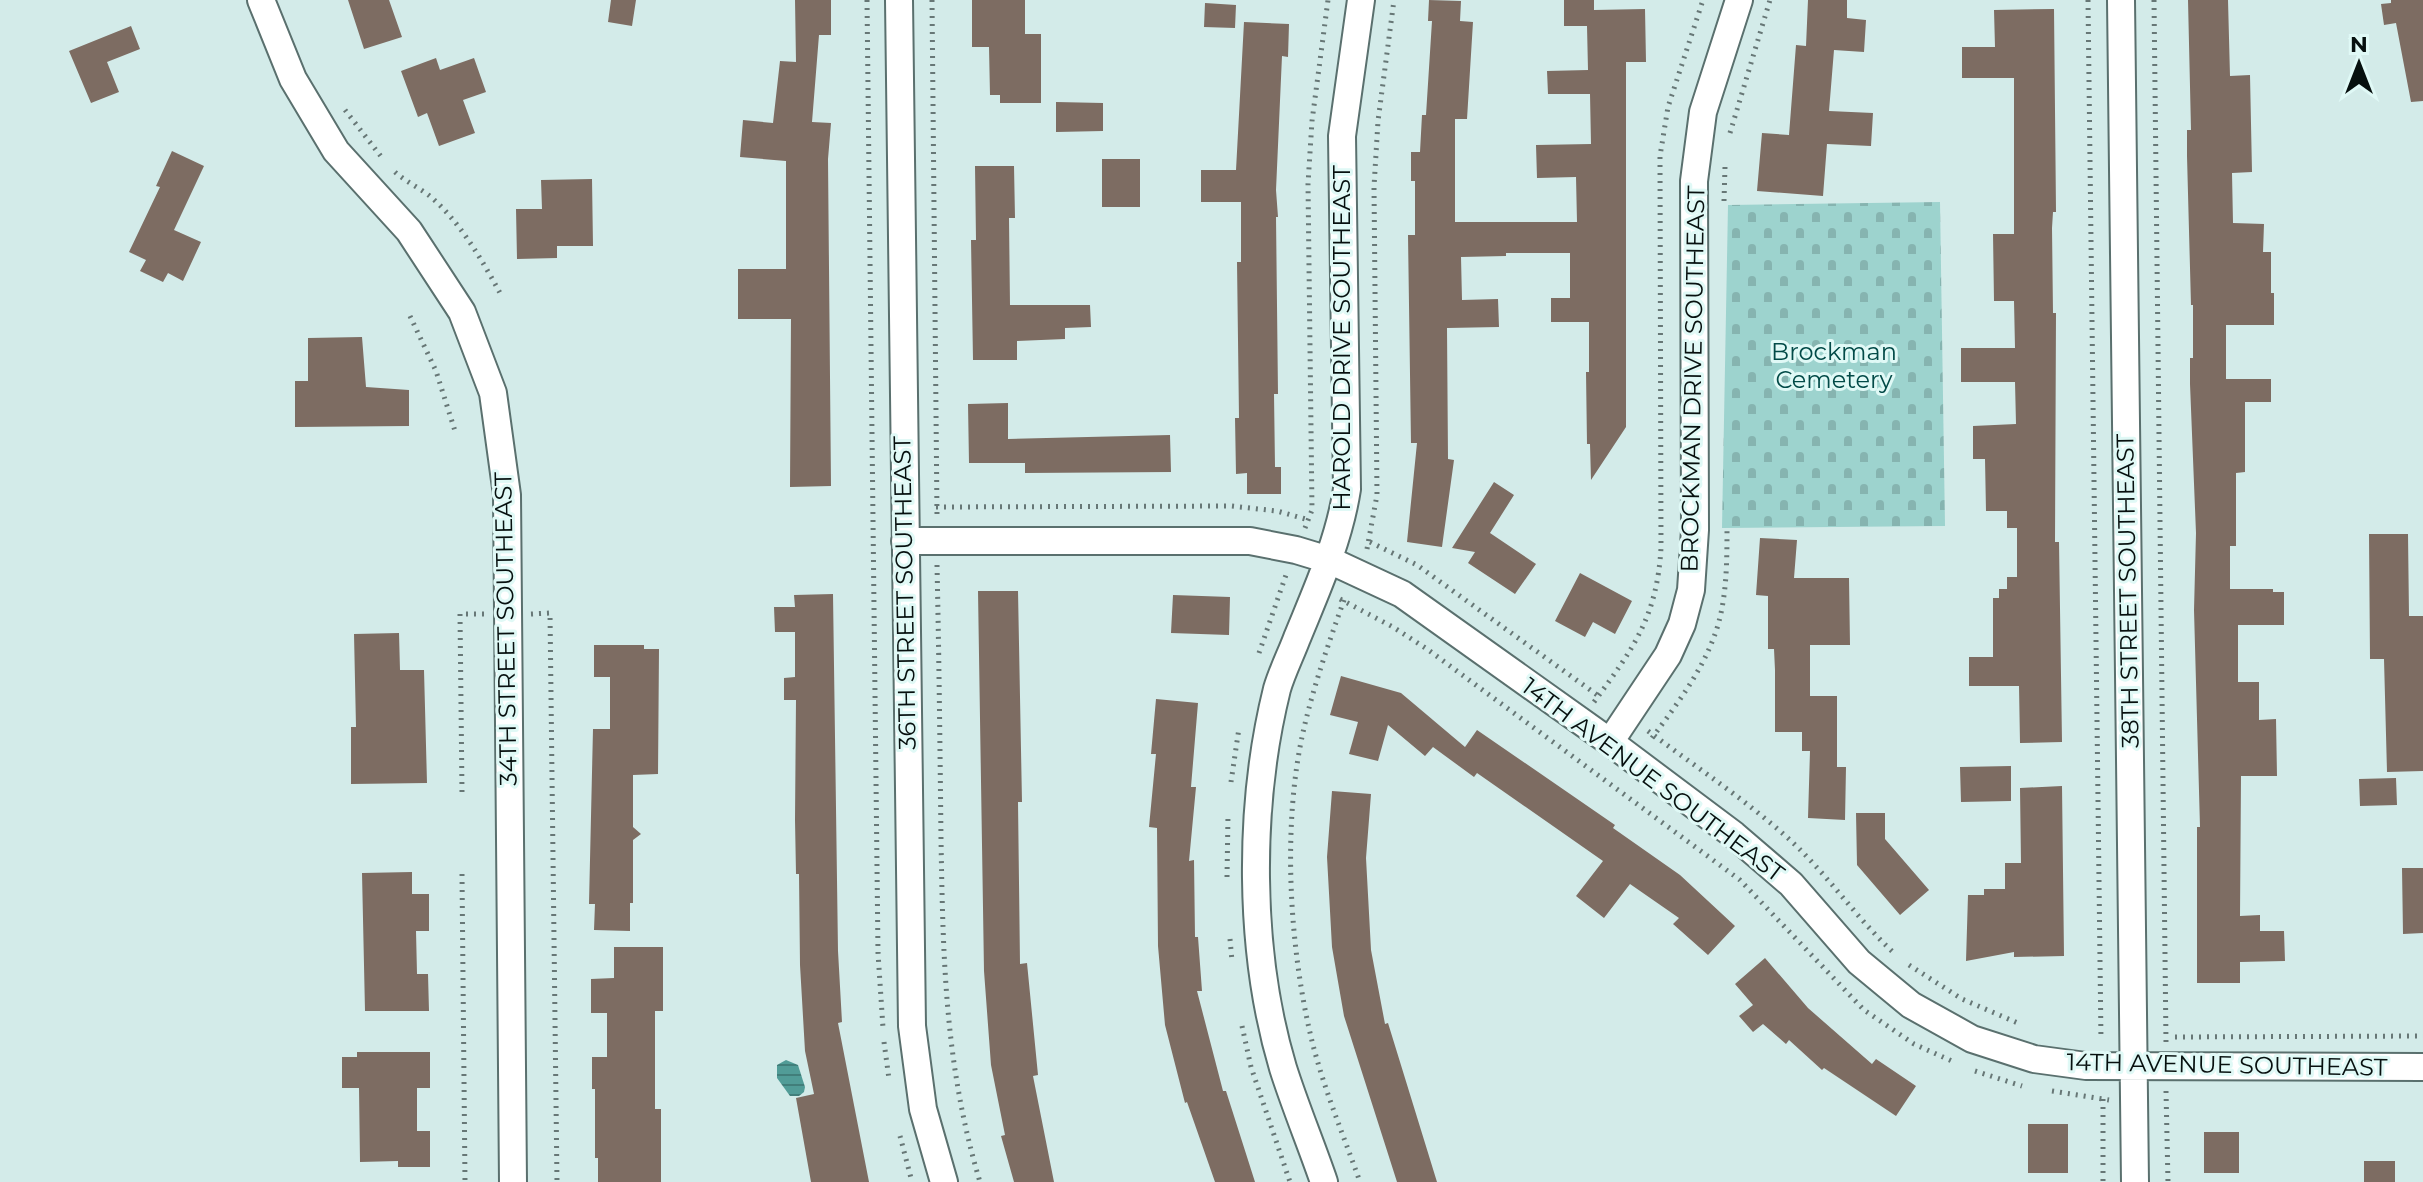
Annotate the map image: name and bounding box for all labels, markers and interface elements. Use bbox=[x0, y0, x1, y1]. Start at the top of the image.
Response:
north arrow bbox=[2319, 24, 2399, 104]
text: N bbox=[2350, 31, 2368, 58]
street label: HAROLD DRIVE SOUTHEAST bbox=[1327, 165, 1356, 511]
street label: BROCKMAN DRIVE SOUTHEAST bbox=[1675, 185, 1710, 573]
park label: Brockman Cemetery bbox=[1771, 337, 1897, 394]
street label: 38TH STREET SOUTHEAST bbox=[2110, 433, 2145, 748]
street label: 36TH STREET SOUTHEAST bbox=[887, 436, 922, 750]
street label: 34TH STREET SOUTHEAST bbox=[488, 472, 523, 786]
street label: 14TH AVENUE SOUTHEAST bbox=[1516, 671, 1790, 888]
street label: 14TH AVENUE SOUTHEAST bbox=[2066, 1047, 2388, 1082]

